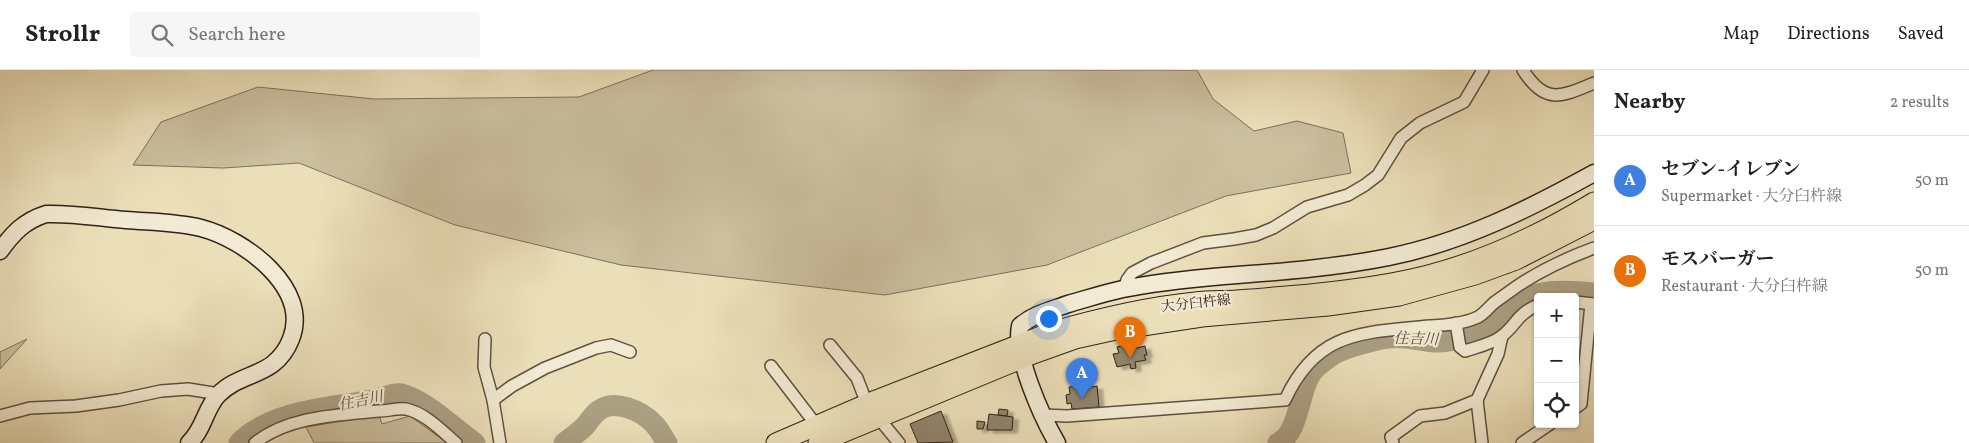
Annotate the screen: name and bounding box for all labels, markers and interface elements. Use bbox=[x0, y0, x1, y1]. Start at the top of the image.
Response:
search box bbox=[130, 12, 480, 57]
text: Strollr bbox=[25, 18, 100, 52]
icon: search bbox=[148, 21, 176, 49]
text: Search here bbox=[188, 22, 286, 48]
text: Map bbox=[1723, 22, 1759, 47]
text: Directions bbox=[1787, 22, 1870, 47]
text: Saved bbox=[1898, 22, 1944, 47]
text: Nearby bbox=[1614, 88, 1685, 117]
text: 2 results bbox=[1890, 92, 1949, 114]
text: セブン-イレブン bbox=[1661, 157, 1800, 183]
text: A bbox=[1624, 170, 1636, 192]
text: 50 m bbox=[1915, 170, 1949, 192]
text: Supermarket · 大分臼杵線 bbox=[1661, 186, 1842, 208]
text: モスバーガー bbox=[1661, 247, 1775, 273]
text: B bbox=[1625, 260, 1635, 282]
text: 50 m bbox=[1915, 260, 1949, 282]
text: Restaurant · 大分臼杵線 bbox=[1661, 276, 1828, 298]
street label: 大分臼杵線 bbox=[1160, 291, 1232, 317]
map controls bbox=[1534, 293, 1579, 428]
button: + bbox=[1534, 293, 1579, 338]
your location bbox=[1036, 306, 1062, 332]
pin: B bbox=[1114, 317, 1146, 358]
water label: 住吉川 bbox=[1393, 329, 1441, 351]
button: − bbox=[1534, 338, 1579, 383]
pin: A bbox=[1066, 358, 1098, 399]
button: locate bbox=[1534, 383, 1579, 428]
water label: 住吉川 bbox=[337, 387, 387, 417]

